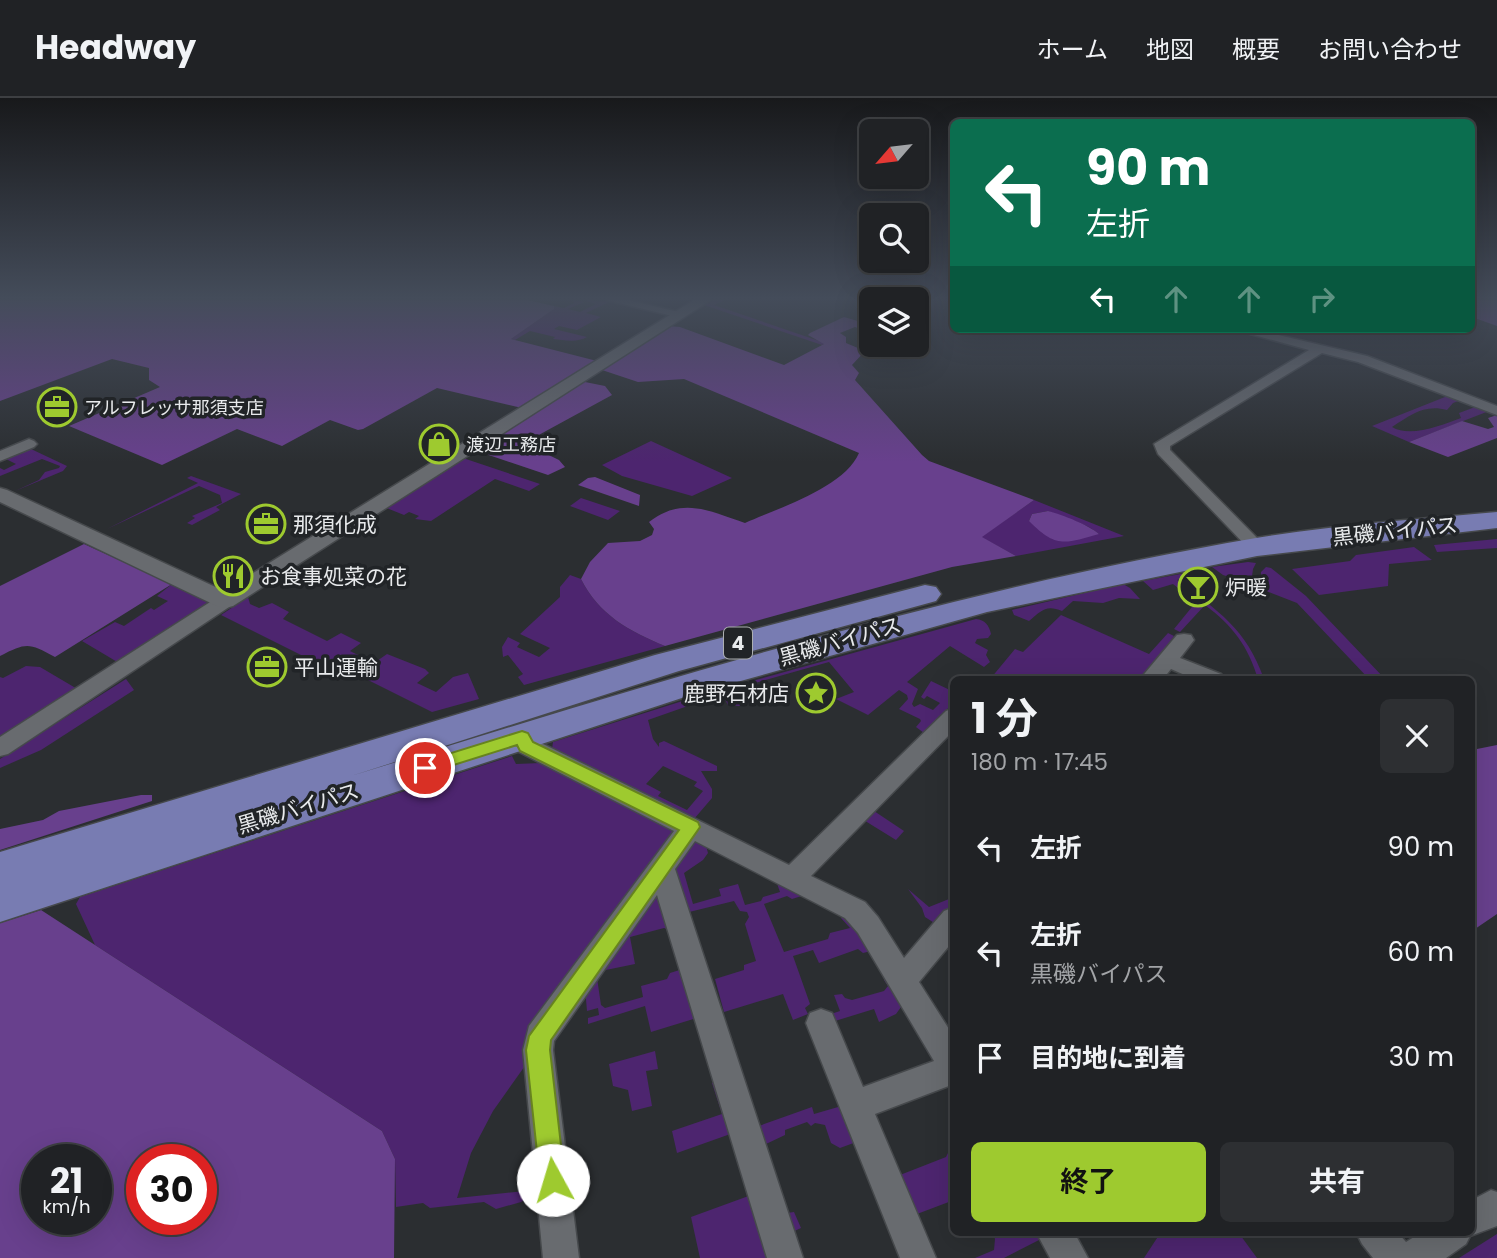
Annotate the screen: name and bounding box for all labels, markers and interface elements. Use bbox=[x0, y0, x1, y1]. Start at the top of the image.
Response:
text: Headway bbox=[35, 24, 196, 71]
text: ホーム bbox=[1037, 33, 1108, 66]
text: 地図 bbox=[1146, 33, 1194, 66]
text: 概要 bbox=[1232, 33, 1280, 66]
text: お問い合わせ bbox=[1318, 33, 1462, 66]
north arrow bbox=[859, 119, 929, 189]
map controls bbox=[859, 119, 929, 357]
text: 90 m bbox=[1086, 134, 1210, 202]
icon: left bbox=[971, 147, 1062, 238]
text: 左折 bbox=[1086, 201, 1150, 246]
button: search bbox=[859, 203, 929, 273]
icon: left bbox=[1084, 280, 1122, 318]
icon: ahead bbox=[1157, 280, 1195, 318]
icon: ahead bbox=[1230, 280, 1268, 318]
icon: right bbox=[1303, 280, 1341, 318]
button: layers bbox=[859, 287, 929, 357]
office icon: アルフレッサ那須支店 bbox=[36, 386, 78, 428]
place label: アルフレッサ那須支店 bbox=[84, 395, 264, 420]
shop icon: 渡辺工務店 bbox=[418, 423, 460, 465]
place label: 渡辺工務店 bbox=[466, 432, 556, 457]
office icon: 那須化成 bbox=[245, 503, 287, 545]
place label: 那須化成 bbox=[293, 510, 377, 539]
street label: 黒磯バイパス bbox=[1331, 510, 1459, 552]
restaurant icon: お食事処菜の花 bbox=[212, 555, 254, 597]
place label: お食事処菜の花 bbox=[260, 562, 407, 591]
bar icon: 炉暖 bbox=[1177, 566, 1219, 608]
place label: 炉暖 bbox=[1225, 573, 1267, 602]
street label: 黒磯バイパス bbox=[776, 610, 904, 672]
road number: 4 bbox=[724, 628, 752, 658]
office icon: 平山運輸 bbox=[246, 646, 288, 688]
place label: 平山運輸 bbox=[294, 653, 378, 682]
place icon: 鹿野石材店 bbox=[795, 672, 837, 714]
place label: 鹿野石材店 bbox=[684, 679, 789, 708]
text: 1 分 bbox=[971, 689, 1038, 748]
button: close bbox=[1380, 699, 1454, 773]
pin bbox=[395, 738, 455, 798]
text: 180 m · 17:45 bbox=[971, 746, 1108, 778]
icon: arrive bbox=[406, 749, 444, 787]
street label: 黒磯バイパス bbox=[234, 776, 362, 840]
icon: left bbox=[971, 829, 1009, 867]
text: 90 m bbox=[1388, 829, 1454, 865]
text: 左折 bbox=[1030, 830, 1082, 866]
text: 左折 bbox=[1030, 917, 1082, 953]
icon: left bbox=[971, 934, 1009, 972]
text: 60 m bbox=[1387, 934, 1454, 970]
text: 黒磯バイパス bbox=[1030, 958, 1168, 990]
icon: arrive bbox=[971, 1039, 1009, 1077]
text: 30 m bbox=[1389, 1039, 1454, 1075]
text: 目的地に到着 bbox=[1030, 1040, 1186, 1076]
button: 終了 bbox=[971, 1142, 1206, 1222]
button: 共有 bbox=[1220, 1142, 1454, 1222]
position arrow bbox=[516, 1143, 590, 1217]
speed limit sign: 30 bbox=[126, 1144, 217, 1235]
text: 21 bbox=[50, 1156, 83, 1205]
text: km/h bbox=[43, 1194, 90, 1219]

